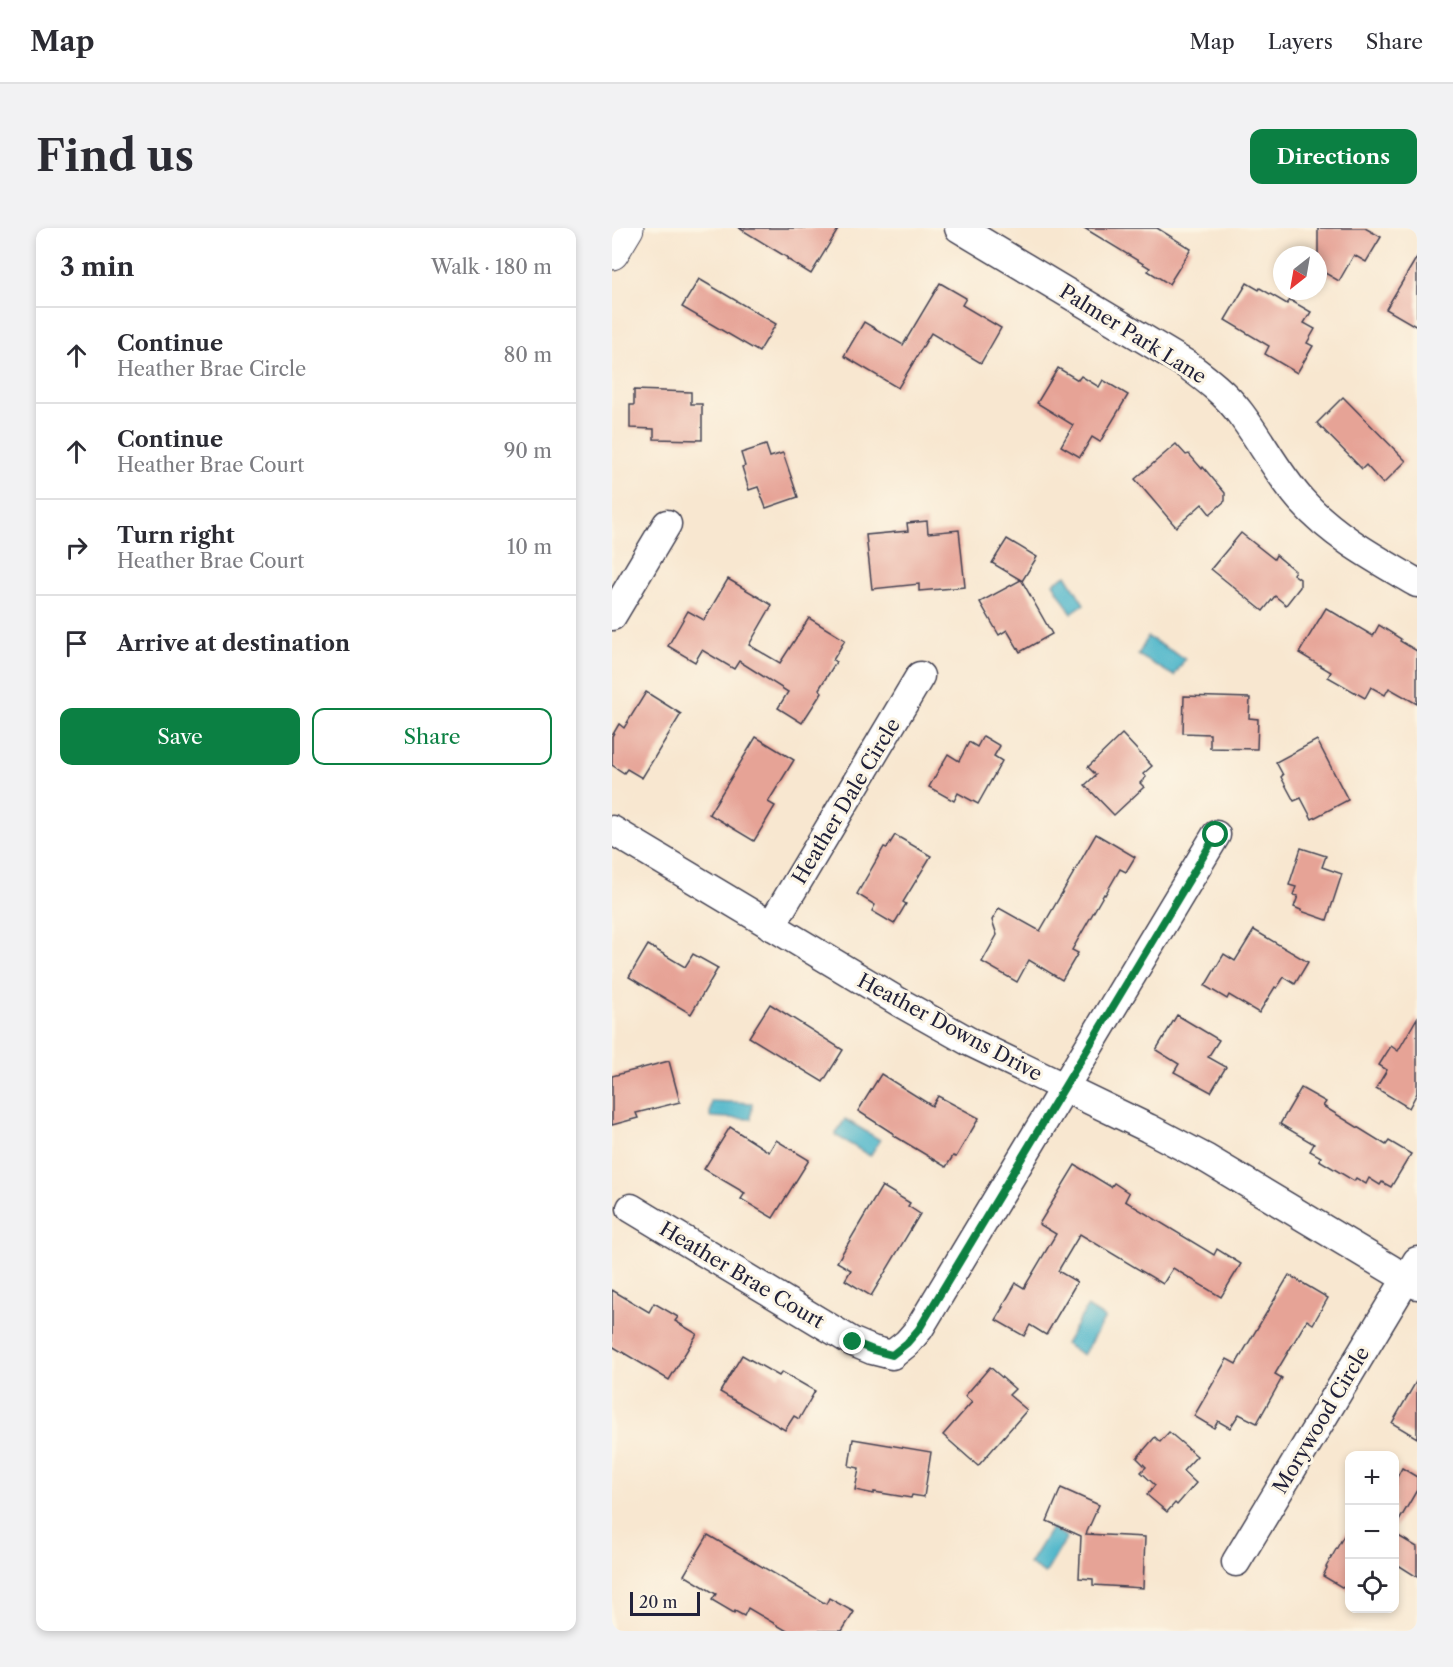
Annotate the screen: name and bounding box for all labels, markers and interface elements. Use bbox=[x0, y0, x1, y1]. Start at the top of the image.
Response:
text: Map bbox=[30, 24, 94, 58]
text: Map bbox=[1190, 29, 1235, 54]
text: Layers bbox=[1268, 29, 1333, 54]
text: Share bbox=[1366, 29, 1423, 54]
button: Directions bbox=[1250, 129, 1417, 184]
text: Find us bbox=[36, 130, 194, 182]
north arrow bbox=[1273, 246, 1327, 300]
text: 3 min bbox=[60, 251, 134, 283]
text: Walk · 180 m bbox=[431, 255, 552, 279]
street label: Palmer Park Lane bbox=[1055, 279, 1211, 389]
text: Continue bbox=[117, 330, 223, 357]
icon: ahead bbox=[60, 339, 93, 372]
text: 80 m bbox=[504, 343, 552, 367]
text: Heather Brae Circle bbox=[117, 357, 306, 381]
text: Continue bbox=[117, 426, 223, 453]
icon: ahead bbox=[60, 435, 93, 468]
text: 90 m bbox=[504, 439, 552, 463]
text: Heather Brae Court bbox=[117, 453, 304, 477]
text: Turn right bbox=[117, 522, 235, 549]
icon: right bbox=[60, 531, 93, 564]
text: 10 m bbox=[507, 535, 552, 559]
text: Heather Brae Court bbox=[117, 549, 304, 573]
icon: arrive bbox=[60, 627, 93, 660]
text: Arrive at destination bbox=[117, 630, 350, 657]
button: Save bbox=[60, 708, 300, 765]
button: Share bbox=[312, 708, 552, 765]
street label: Heather Dale Circle bbox=[787, 714, 905, 888]
route start bbox=[1202, 821, 1228, 847]
street label: Heather Downs Drive bbox=[854, 968, 1046, 1086]
street label: Heather Brae Court bbox=[656, 1216, 828, 1334]
route end bbox=[839, 1328, 865, 1354]
street label: Morywood Circle bbox=[1268, 1342, 1374, 1498]
map controls bbox=[1345, 1451, 1399, 1613]
button: + bbox=[1345, 1451, 1399, 1505]
button: − bbox=[1345, 1505, 1399, 1559]
button: locate bbox=[1345, 1559, 1399, 1613]
scale bar bbox=[630, 1589, 700, 1616]
text: 20 m bbox=[639, 1592, 678, 1612]

